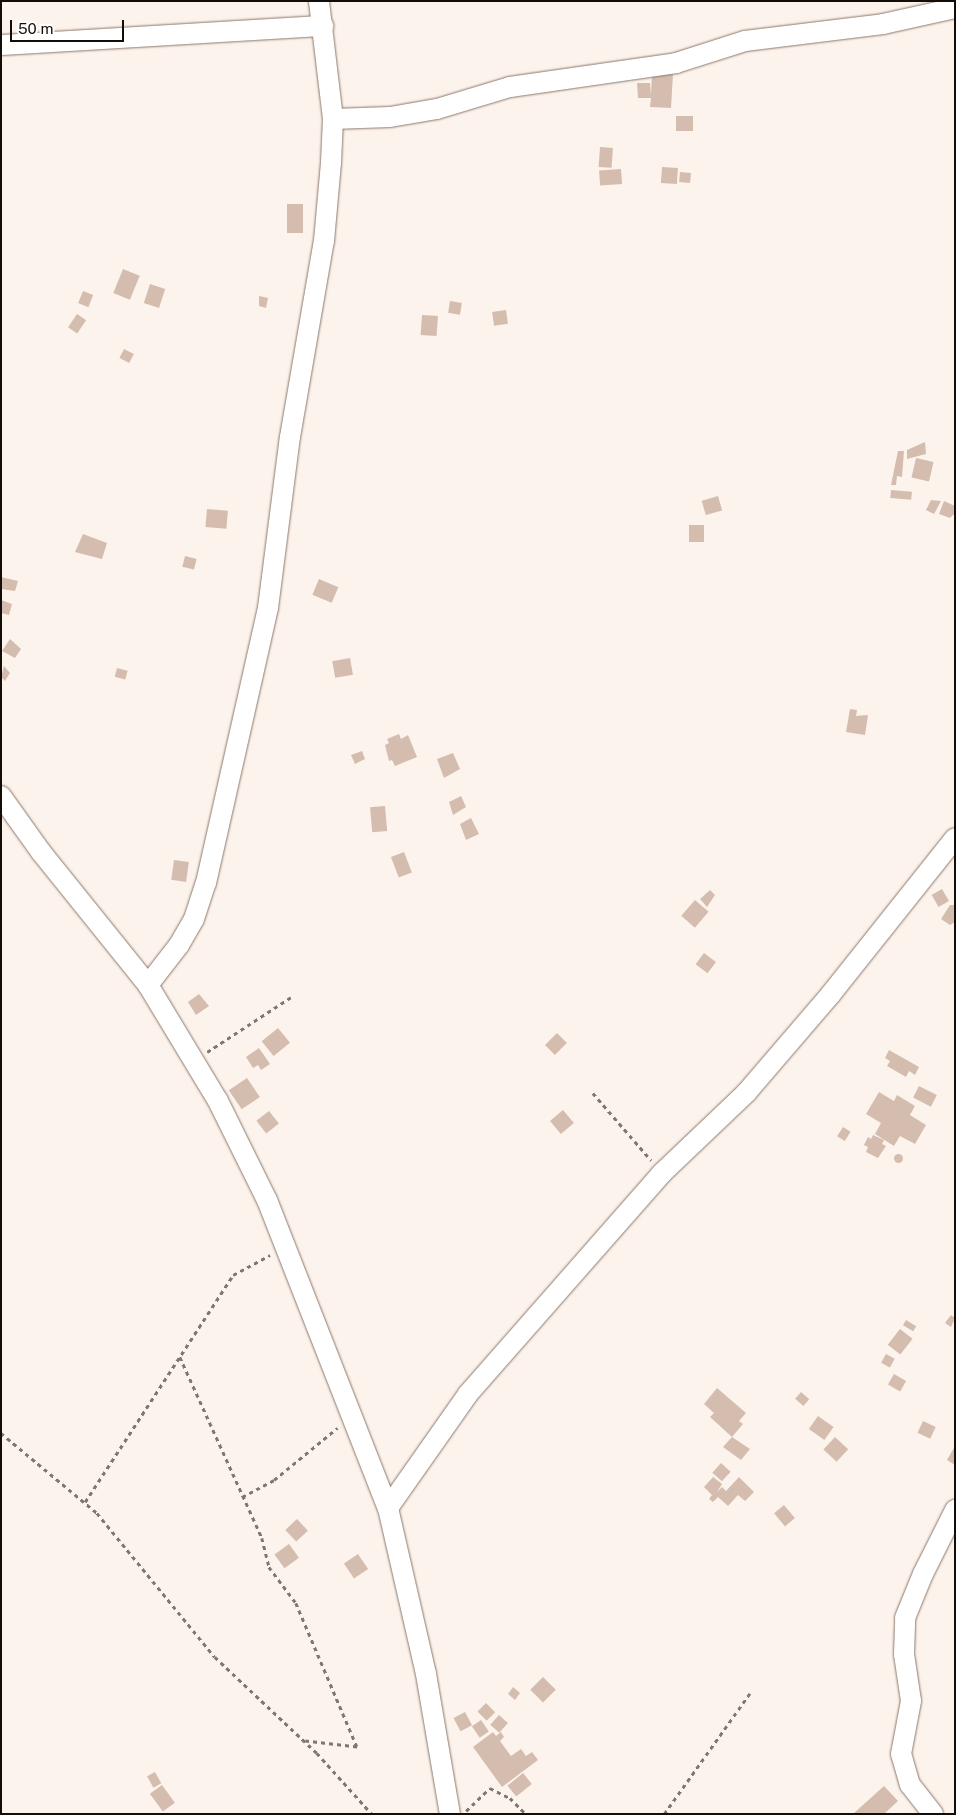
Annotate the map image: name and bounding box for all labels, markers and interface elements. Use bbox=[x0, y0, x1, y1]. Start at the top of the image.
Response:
scale bar bbox=[12, 10, 126, 42]
text: 50 m bbox=[18, 20, 53, 37]

